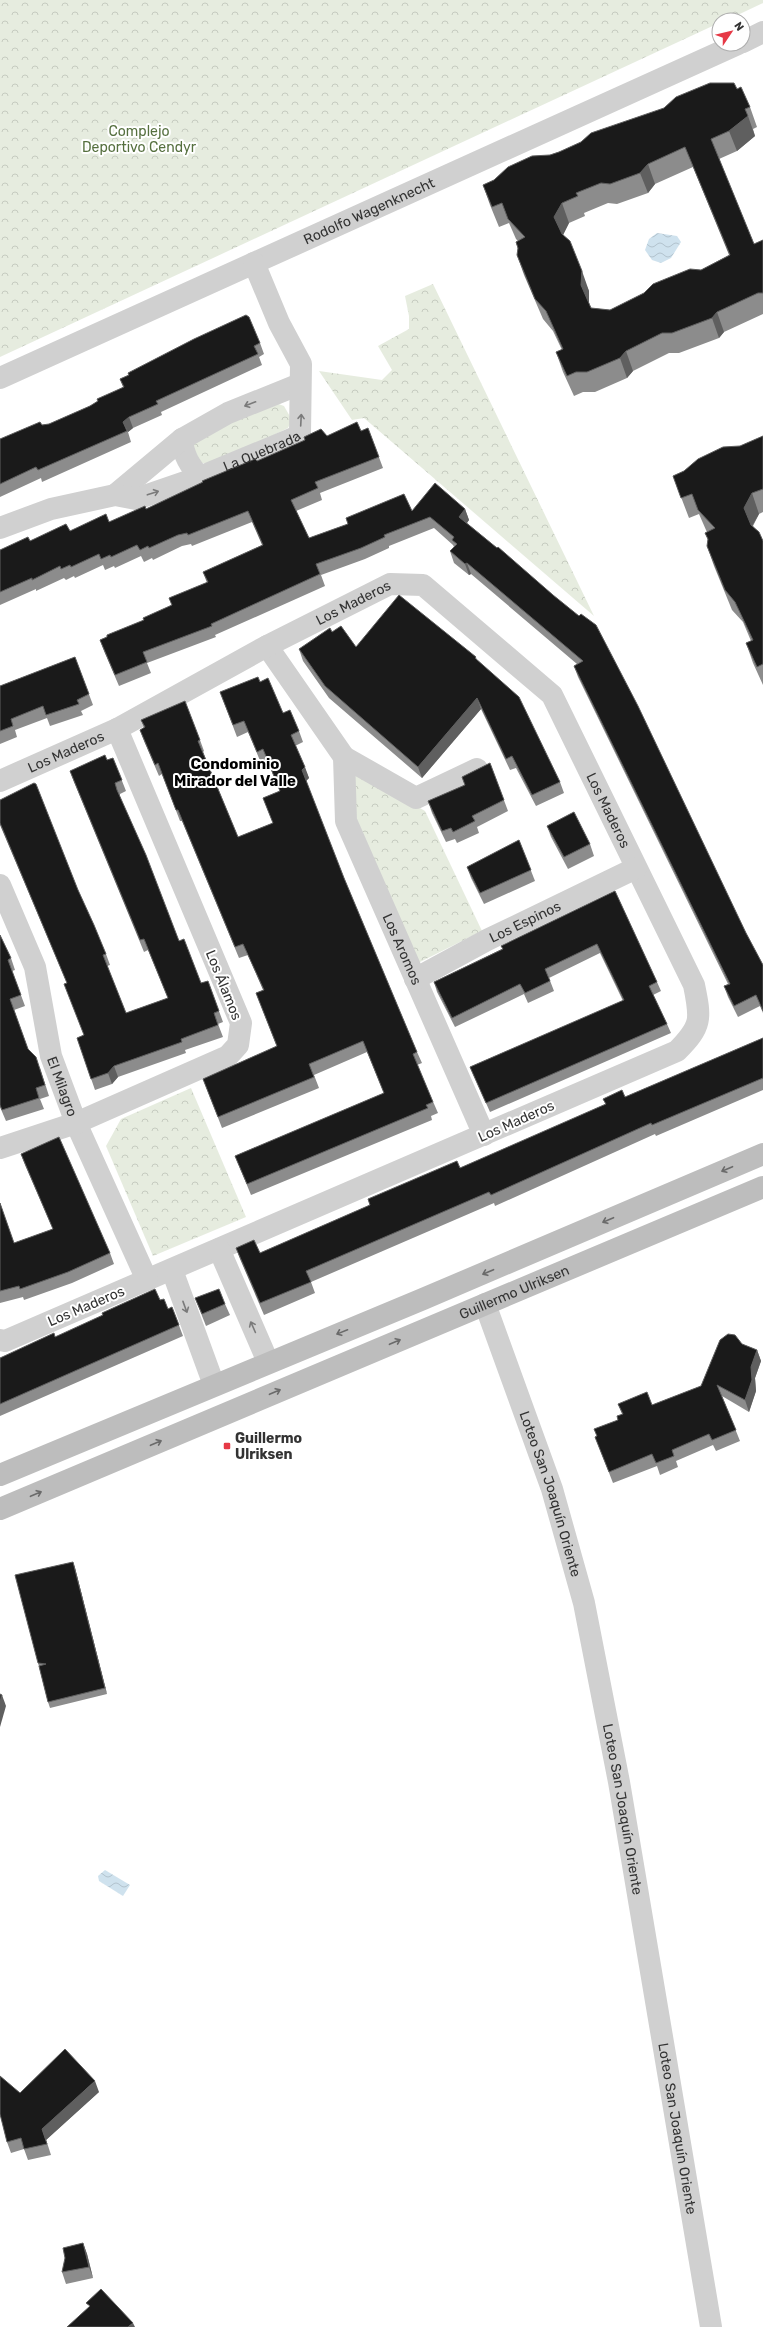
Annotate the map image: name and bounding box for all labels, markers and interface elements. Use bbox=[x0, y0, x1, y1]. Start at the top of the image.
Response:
north arrow bbox=[711, 12, 751, 52]
text: N bbox=[731, 20, 746, 34]
park label: Complejo Deportivo Cendyr bbox=[82, 123, 197, 156]
street label: Rodolfo Wagenknecht bbox=[301, 174, 438, 248]
one-way arrow bbox=[245, 400, 257, 408]
one-way arrow bbox=[298, 414, 305, 427]
street label: La Quebrada bbox=[221, 428, 305, 475]
one-way arrow bbox=[146, 489, 159, 496]
street label: Los Maderos bbox=[313, 577, 394, 629]
street label: Los Maderos bbox=[25, 728, 107, 777]
district label: Condominio Mirador del Valle bbox=[174, 755, 296, 790]
street label: Los Maderos bbox=[582, 770, 634, 851]
street label: Los Espinos bbox=[487, 898, 564, 947]
street label: Los Aromos bbox=[379, 911, 425, 988]
street label: Los Álamos bbox=[202, 947, 246, 1023]
street label: El Milagro bbox=[43, 1054, 81, 1119]
street label: Los Maderos bbox=[475, 1097, 557, 1146]
one-way arrow bbox=[722, 1166, 734, 1174]
one-way arrow bbox=[602, 1217, 614, 1225]
street label: Guillermo Ulriksen bbox=[457, 1262, 572, 1323]
one-way arrow bbox=[482, 1268, 494, 1276]
street label: Los Maderos bbox=[45, 1283, 127, 1330]
one-way arrow bbox=[182, 1300, 190, 1312]
one-way arrow bbox=[248, 1321, 256, 1333]
one-way arrow bbox=[337, 1329, 349, 1337]
one-way arrow bbox=[389, 1337, 401, 1345]
one-way arrow bbox=[269, 1388, 281, 1395]
street label: Loteo San Joaquín Oriente bbox=[515, 1409, 584, 1579]
place label: Guillermo Ulriksen bbox=[235, 1430, 302, 1463]
one-way arrow bbox=[149, 1439, 161, 1446]
marker: Guillermo Ulriksen bbox=[222, 1441, 232, 1451]
one-way arrow bbox=[29, 1490, 41, 1497]
street label: Loteo San Joaquín Oriente bbox=[599, 1722, 646, 1896]
street label: Loteo San Joaquín Oriente bbox=[654, 2042, 700, 2216]

